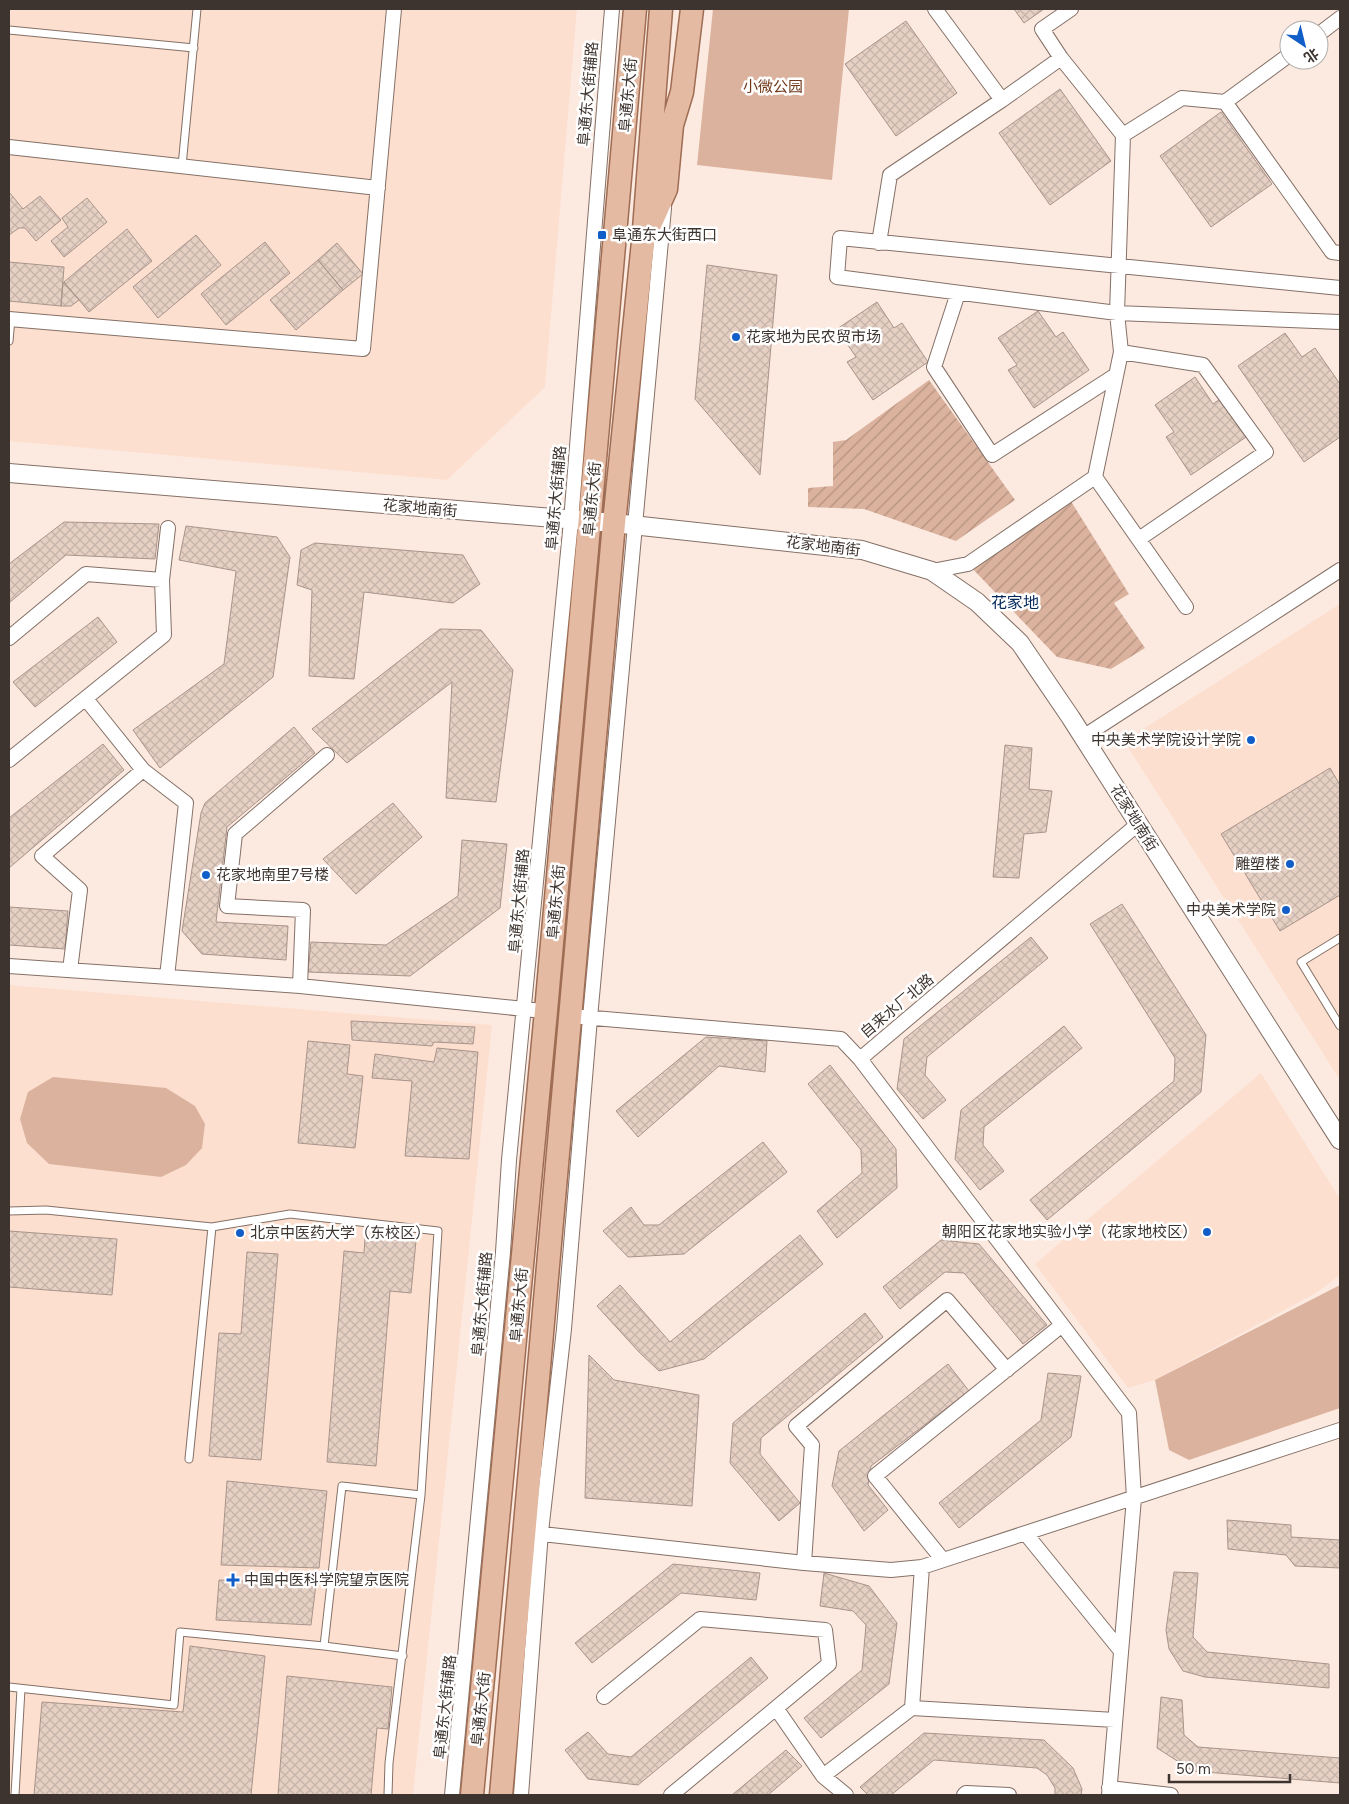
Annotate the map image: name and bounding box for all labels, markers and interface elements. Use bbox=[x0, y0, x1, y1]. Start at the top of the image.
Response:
north arrow bbox=[1279, 20, 1329, 70]
street label: 阜通东大街辅路 bbox=[574, 41, 602, 147]
text: 北 bbox=[1301, 44, 1322, 66]
street label: 阜通东大街 bbox=[616, 57, 640, 133]
park label: 小微公园 bbox=[743, 78, 803, 96]
place label: 阜通东大街西口 bbox=[612, 226, 717, 244]
marker: 阜通东大街西口 bbox=[596, 229, 608, 241]
place label: 花家地为民农贸市场 bbox=[746, 328, 881, 346]
marker: 花家地为民农贸市场 bbox=[730, 331, 742, 343]
street label: 阜通东大街辅路 bbox=[542, 445, 570, 551]
street label: 阜通东大街 bbox=[580, 461, 604, 537]
street label: 花家地南街 bbox=[382, 496, 458, 520]
street label: 花家地南街 bbox=[785, 532, 861, 560]
district label: 花家地 bbox=[991, 593, 1039, 612]
place label: 中央美术学院设计学院 bbox=[1091, 731, 1241, 749]
marker: 中央美术学院设计学院 bbox=[1245, 734, 1257, 746]
street label: 花家地南街 bbox=[1106, 781, 1162, 855]
street label: 阜通东大街辅路 bbox=[505, 848, 533, 954]
place label: 雕塑楼 bbox=[1235, 855, 1280, 873]
marker: 雕塑楼 bbox=[1284, 858, 1296, 870]
street label: 阜通东大街 bbox=[544, 864, 568, 940]
place label: 花家地南里7号楼 bbox=[216, 866, 329, 884]
marker: 花家地南里7号楼 bbox=[200, 869, 212, 881]
place label: 中央美术学院 bbox=[1186, 901, 1276, 919]
marker: 中央美术学院 bbox=[1280, 904, 1292, 916]
street label: 自来水厂北路 bbox=[857, 970, 937, 1042]
place label: 朝阳区花家地实验小学（花家地校区） bbox=[942, 1223, 1197, 1241]
place label: 北京中医药大学（东校区） bbox=[250, 1224, 430, 1242]
marker: 朝阳区花家地实验小学（花家地校区） bbox=[1201, 1226, 1213, 1238]
marker: 北京中医药大学（东校区） bbox=[234, 1227, 246, 1239]
street label: 阜通东大街辅路 bbox=[468, 1251, 496, 1357]
street label: 阜通东大街 bbox=[507, 1267, 531, 1343]
place label: 中国中医科学院望京医院 bbox=[244, 1571, 409, 1589]
marker: 中国中医科学院望京医院 bbox=[226, 1573, 240, 1587]
street label: 阜通东大街辅路 bbox=[431, 1654, 459, 1760]
street label: 阜通东大街 bbox=[468, 1671, 494, 1747]
scale bar bbox=[1169, 1752, 1290, 1784]
text: 50 m bbox=[1176, 1760, 1211, 1778]

